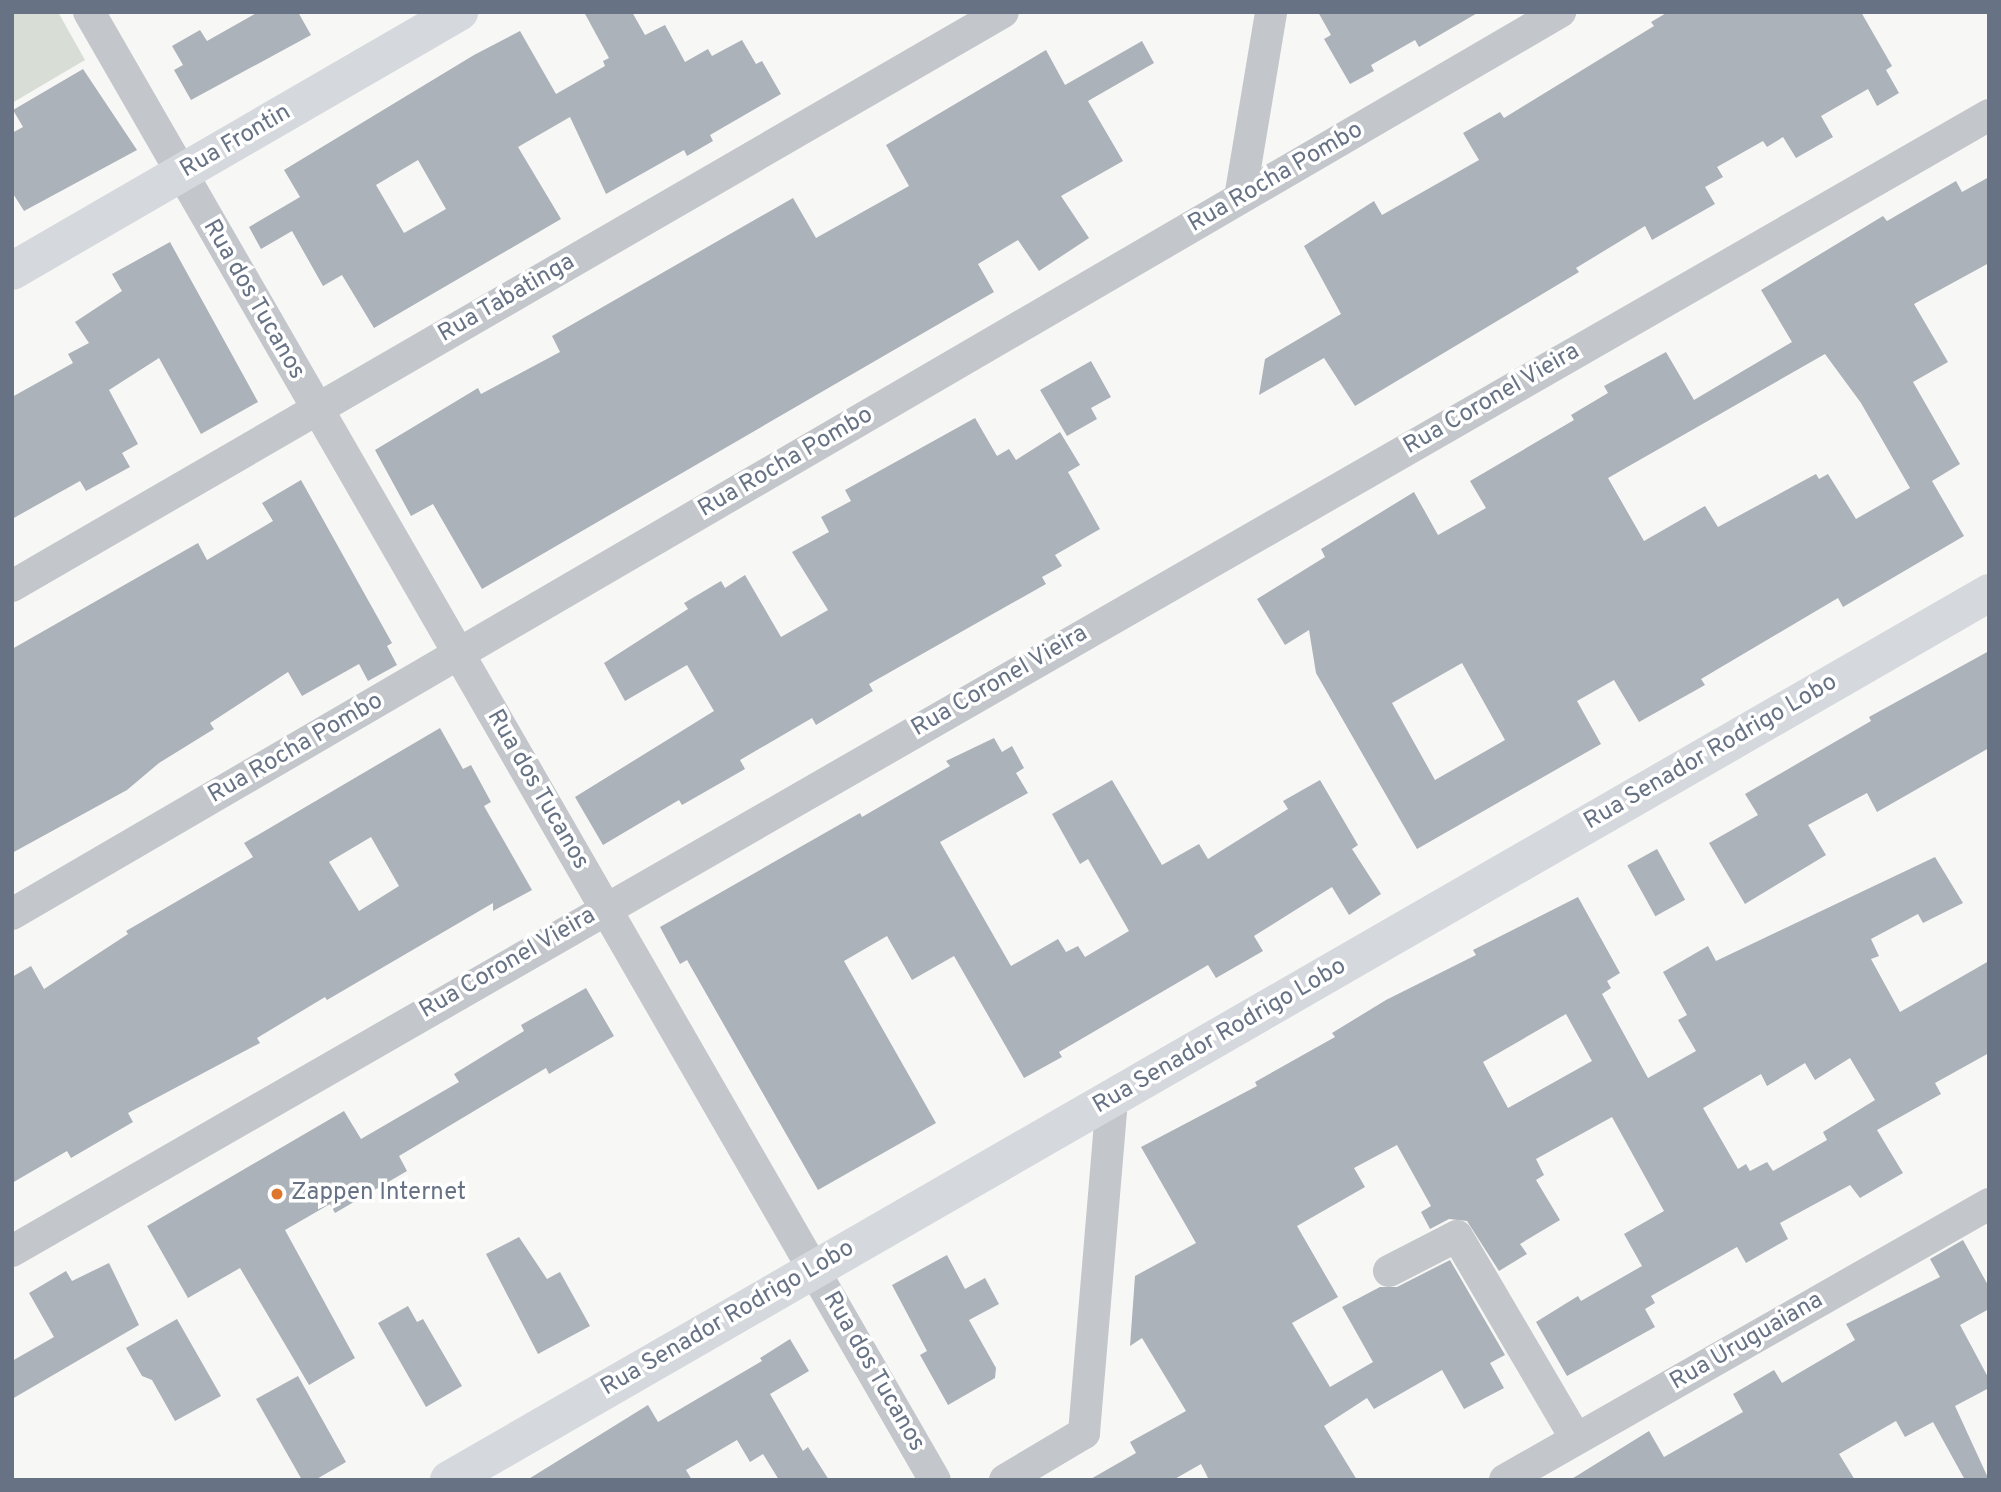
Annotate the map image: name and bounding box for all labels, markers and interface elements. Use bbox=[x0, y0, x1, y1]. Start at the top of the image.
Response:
street label: Rua Frontin bbox=[176, 99, 296, 185]
street label: Rua Rocha Pombo bbox=[1184, 116, 1368, 240]
street label: Rua dos Tucanos bbox=[195, 215, 311, 385]
street label: Rua Tabatinga bbox=[433, 248, 581, 350]
street label: Rua Coronel Vieira bbox=[1398, 338, 1586, 462]
street label: Rua Rocha Pombo bbox=[694, 401, 878, 525]
street label: Rua Coronel Vieira bbox=[906, 620, 1094, 744]
street label: Rua Senador Rodrigo Lobo bbox=[1579, 669, 1843, 837]
street label: Rua Rocha Pombo bbox=[204, 687, 388, 811]
street label: Rua dos Tucanos bbox=[479, 705, 595, 875]
street label: Rua Coronel Vieira bbox=[414, 902, 602, 1026]
street label: Rua Senador Rodrigo Lobo bbox=[1088, 953, 1352, 1121]
place label: Zappen Internet bbox=[291, 1180, 466, 1208]
marker: Zappen Internet bbox=[269, 1186, 285, 1202]
street label: Rua Senador Rodrigo Lobo bbox=[596, 1235, 860, 1403]
street label: Rua dos Tucanos bbox=[815, 1287, 931, 1457]
street label: Rua Uruguaiana bbox=[1665, 1287, 1829, 1397]

